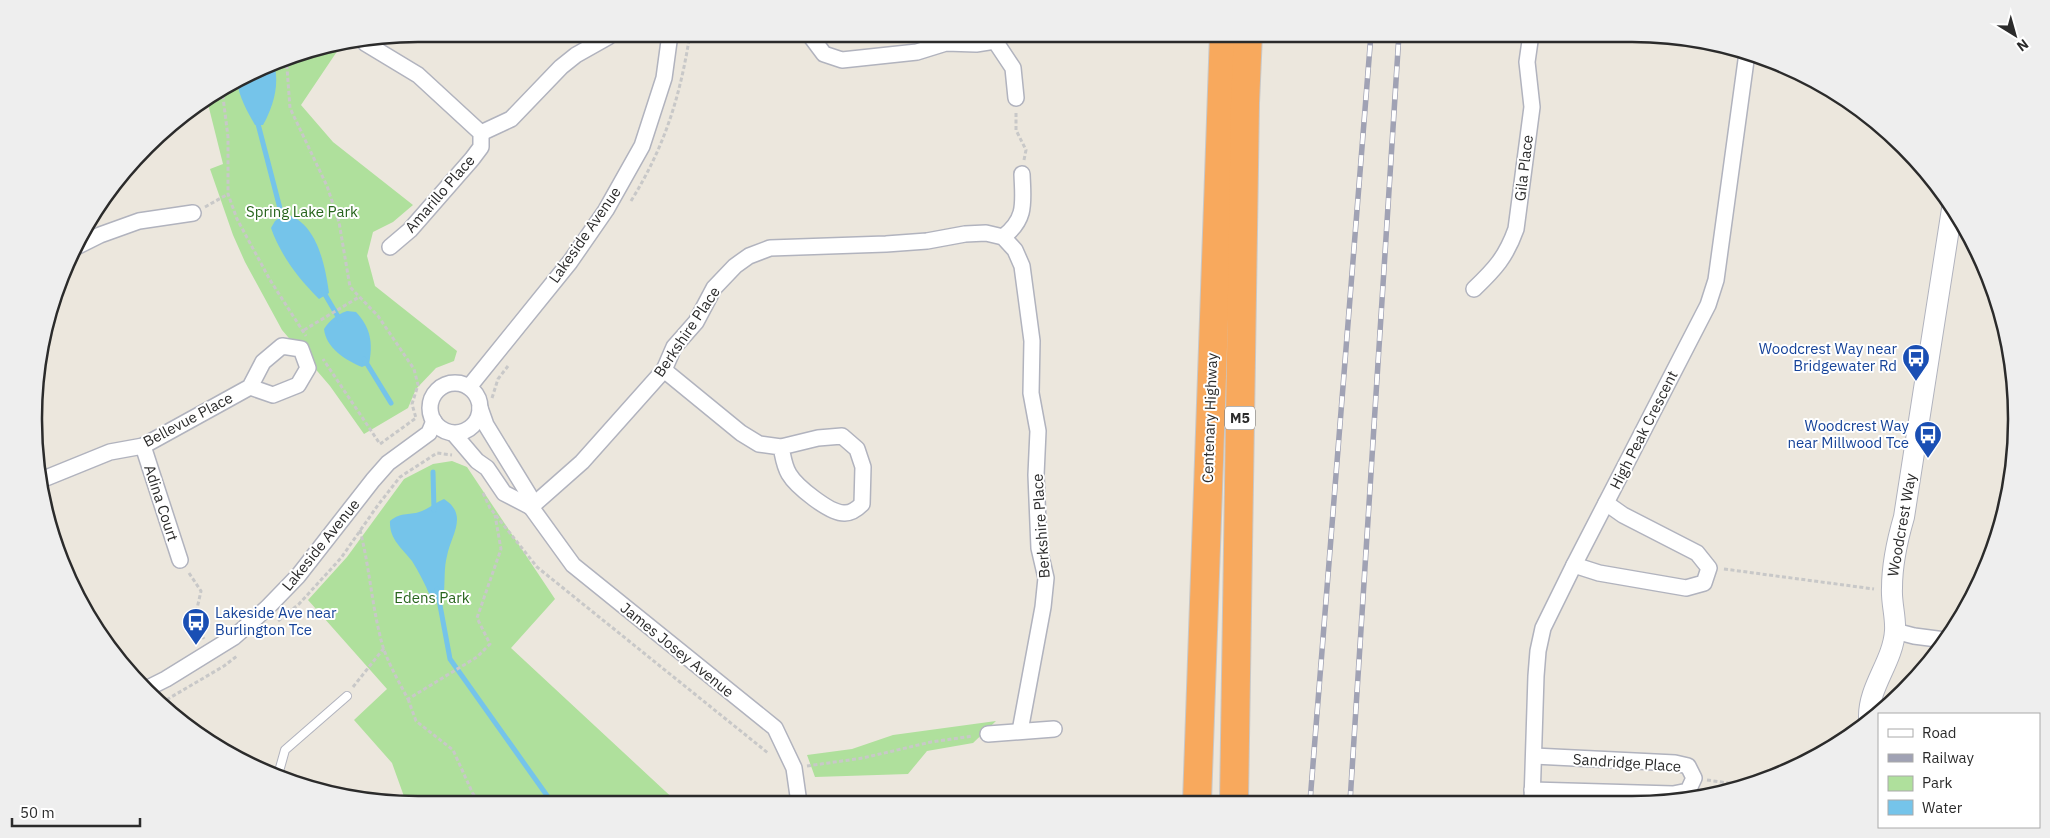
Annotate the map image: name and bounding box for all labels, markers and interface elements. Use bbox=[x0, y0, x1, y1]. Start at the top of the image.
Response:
north arrow bbox=[1990, 10, 2040, 60]
text: N bbox=[2013, 35, 2032, 56]
street label: Gila Place bbox=[1510, 134, 1537, 202]
street label: Amarillo Place bbox=[401, 151, 479, 236]
street label: Lakeside Avenue bbox=[544, 183, 625, 286]
park label: Spring Lake Park bbox=[246, 202, 358, 221]
street label: Berkshire Place bbox=[649, 283, 724, 381]
place label: Woodcrest Way near Bridgewater Rd bbox=[1759, 339, 1897, 375]
bus stop icon: Woodcrest Way near Bridgewater Rd bbox=[1901, 343, 1931, 382]
street label: Centenary Highway bbox=[1198, 352, 1221, 483]
street label: High Peak Crescent bbox=[1605, 367, 1682, 492]
street label: Bellevue Place bbox=[140, 388, 236, 451]
road number: M5 bbox=[1225, 406, 1255, 429]
place label: Woodcrest Way near Millwood Tce bbox=[1787, 416, 1910, 452]
bus stop icon: Woodcrest Way near Millwood Tce bbox=[1913, 420, 1943, 459]
street label: Adina Court bbox=[140, 462, 183, 543]
street label: Woodcrest Way bbox=[1883, 471, 1920, 578]
street label: Berkshire Place bbox=[1027, 473, 1054, 579]
street label: Lakeside Avenue bbox=[278, 495, 364, 595]
park label: Edens Park bbox=[394, 588, 470, 607]
street label: James Josey Avenue bbox=[617, 598, 738, 701]
place label: Lakeside Ave near Burlington Tce bbox=[215, 603, 337, 639]
bus stop icon: Lakeside Ave near Burlington Tce bbox=[181, 607, 211, 646]
legend bbox=[1878, 713, 2040, 828]
text: Road bbox=[1922, 723, 1957, 742]
text: Railway bbox=[1922, 748, 1975, 767]
street label: Sandridge Place bbox=[1572, 749, 1682, 776]
text: Park bbox=[1922, 773, 1952, 792]
scale bar bbox=[12, 796, 140, 828]
text: Water bbox=[1922, 798, 1963, 817]
text: 50 m bbox=[20, 803, 55, 822]

